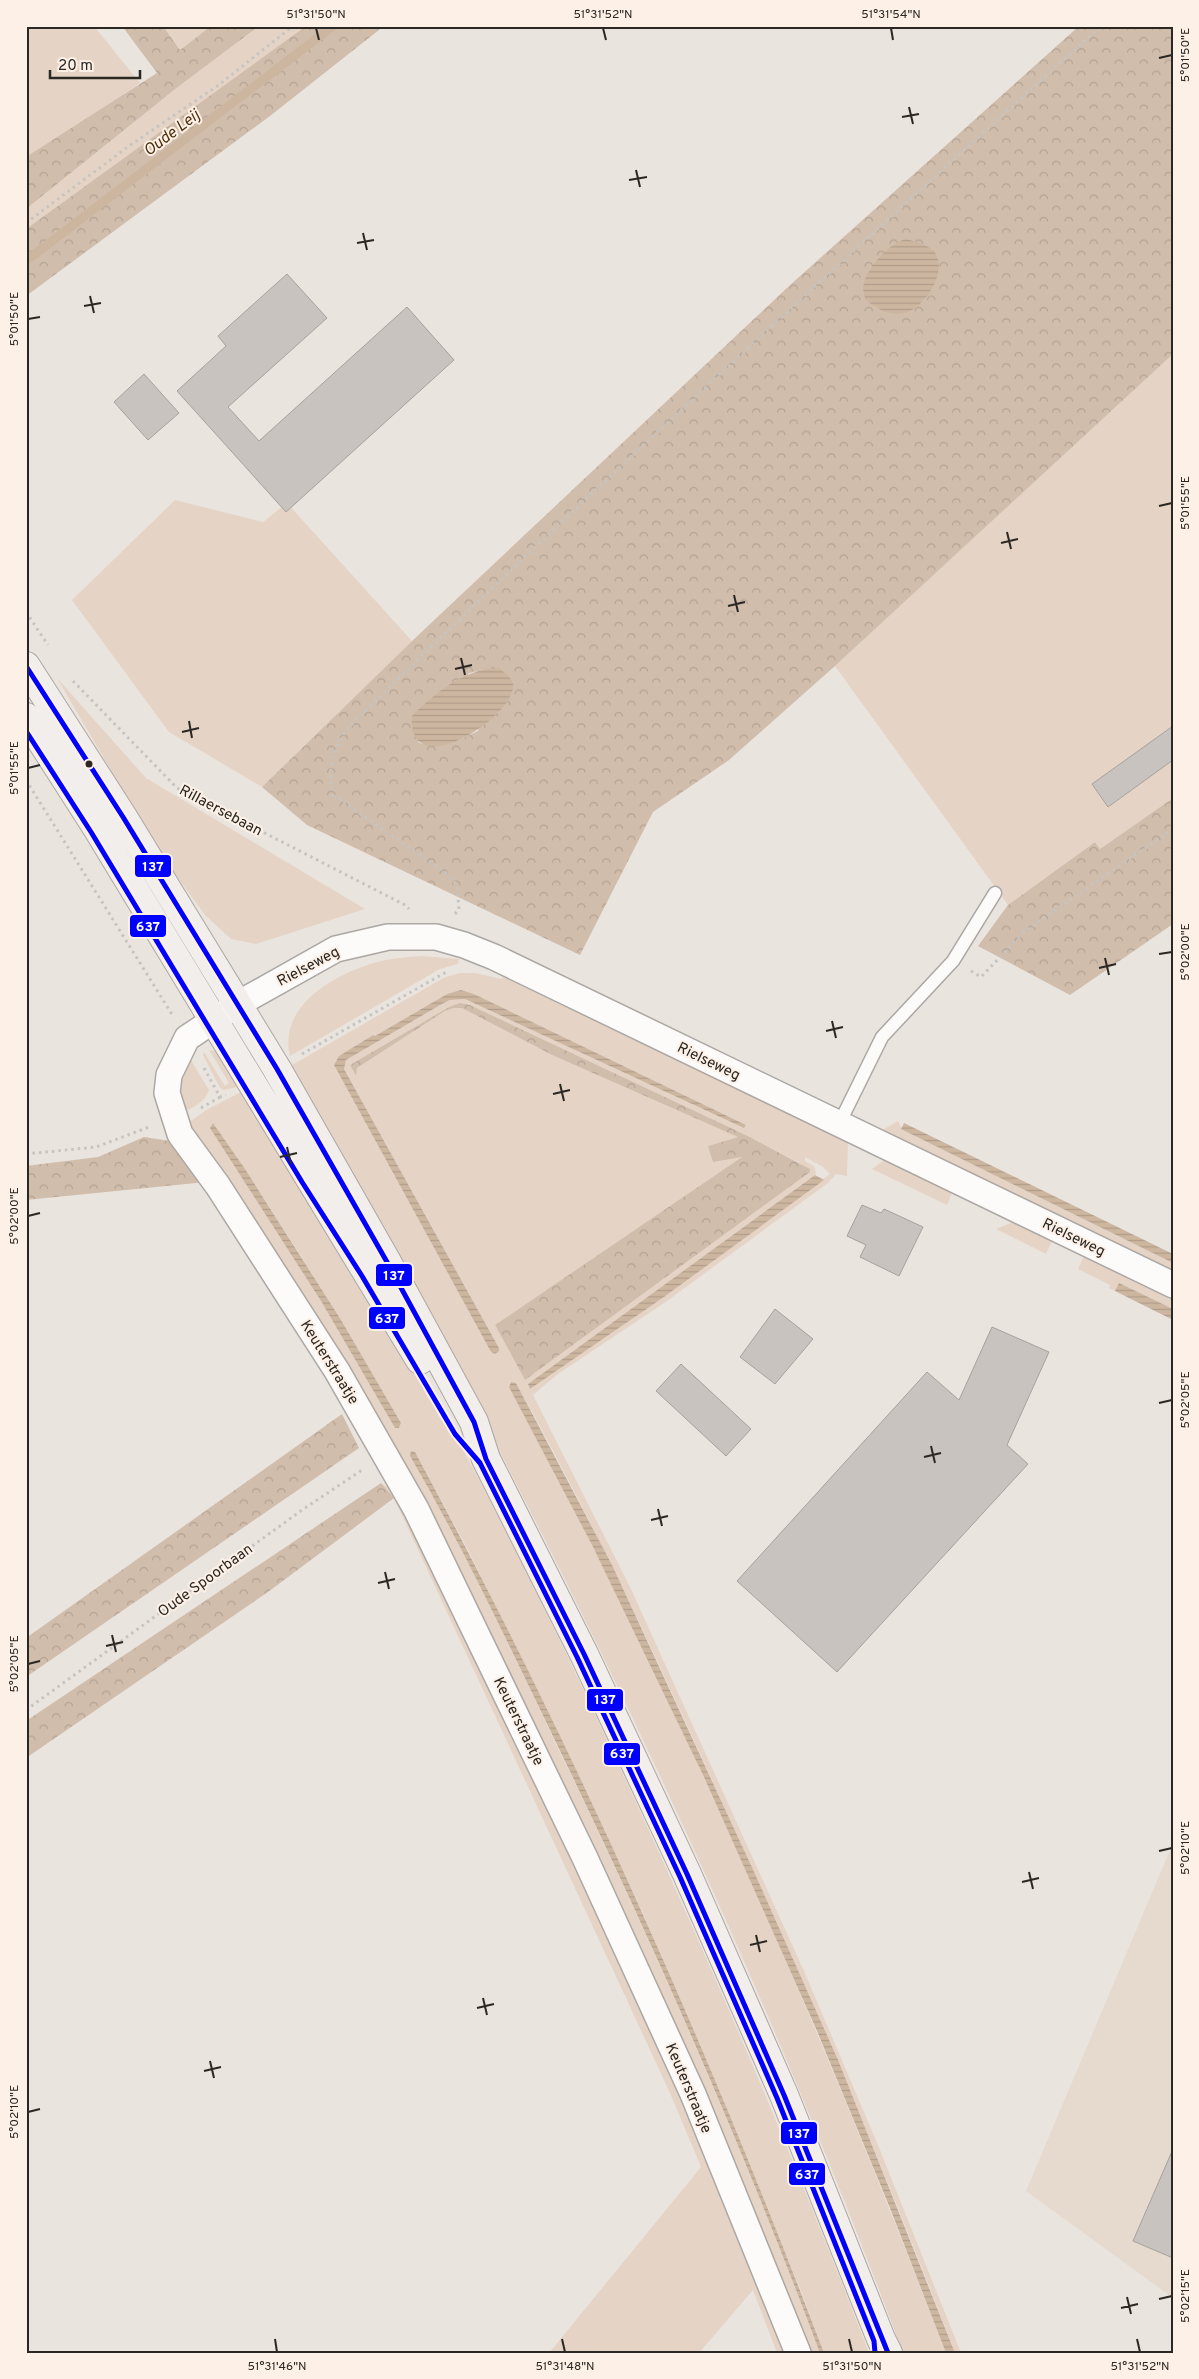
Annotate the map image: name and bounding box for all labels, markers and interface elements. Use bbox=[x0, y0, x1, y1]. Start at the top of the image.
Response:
text: 51°31'50"N bbox=[286, 7, 346, 23]
text: 51°31'52"N bbox=[573, 7, 633, 23]
text: 51°31'54"N bbox=[861, 7, 921, 23]
text: 5°01'50"E bbox=[1178, 28, 1194, 82]
scale bar bbox=[50, 48, 140, 80]
text: 20 m bbox=[58, 57, 93, 76]
water label: Oude Leij bbox=[140, 105, 205, 161]
text: 5°01'50"E bbox=[7, 292, 23, 346]
text: 5°01'55"E bbox=[1178, 476, 1194, 530]
text: 5°01'55"E bbox=[7, 741, 23, 795]
unlabelled marker bbox=[84, 759, 94, 769]
street label: Rillaersebaan bbox=[175, 781, 265, 841]
line badge: 137 bbox=[134, 854, 172, 878]
text: 137 bbox=[142, 859, 164, 876]
line badge: 637 bbox=[129, 914, 167, 938]
text: 637 bbox=[136, 919, 160, 936]
text: 5°02'00"E bbox=[1178, 923, 1194, 981]
street label: Rielseweg bbox=[274, 943, 343, 992]
street label: Rielseweg bbox=[674, 1039, 743, 1086]
text: 5°02'00"E bbox=[7, 1187, 23, 1245]
street label: Rielseweg bbox=[1039, 1215, 1108, 1262]
line badge: 137 bbox=[375, 1263, 413, 1287]
text: 137 bbox=[383, 1268, 405, 1285]
line badge: 637 bbox=[368, 1306, 406, 1330]
text: 637 bbox=[375, 1311, 399, 1328]
street label: Keuterstraatje bbox=[295, 1317, 362, 1409]
text: 5°02'05"E bbox=[1178, 1371, 1194, 1429]
street label: Oude Spoorbaan bbox=[155, 1540, 257, 1622]
text: 5°02'05"E bbox=[7, 1635, 23, 1693]
street label: Keuterstraatje bbox=[488, 1674, 547, 1769]
line badge: 137 bbox=[586, 1688, 624, 1712]
text: 137 bbox=[594, 1692, 616, 1709]
line badge: 637 bbox=[603, 1742, 641, 1766]
text: 637 bbox=[610, 1746, 634, 1763]
text: 5°02'10"E bbox=[1178, 1821, 1194, 1875]
street label: Keuterstraatje bbox=[660, 2041, 715, 2137]
text: 5°02'10"E bbox=[7, 2085, 23, 2139]
line badge: 137 bbox=[780, 2121, 818, 2145]
text: 137 bbox=[788, 2126, 810, 2143]
line badge: 637 bbox=[788, 2162, 826, 2186]
text: 637 bbox=[795, 2167, 819, 2184]
text: 5°02'15"E bbox=[1178, 2269, 1194, 2323]
text: 51°31'46"N bbox=[247, 2359, 307, 2375]
text: 51°31'48"N bbox=[535, 2359, 595, 2375]
text: 51°31'50"N bbox=[822, 2359, 882, 2375]
text: 51°31'52"N bbox=[1110, 2359, 1170, 2375]

